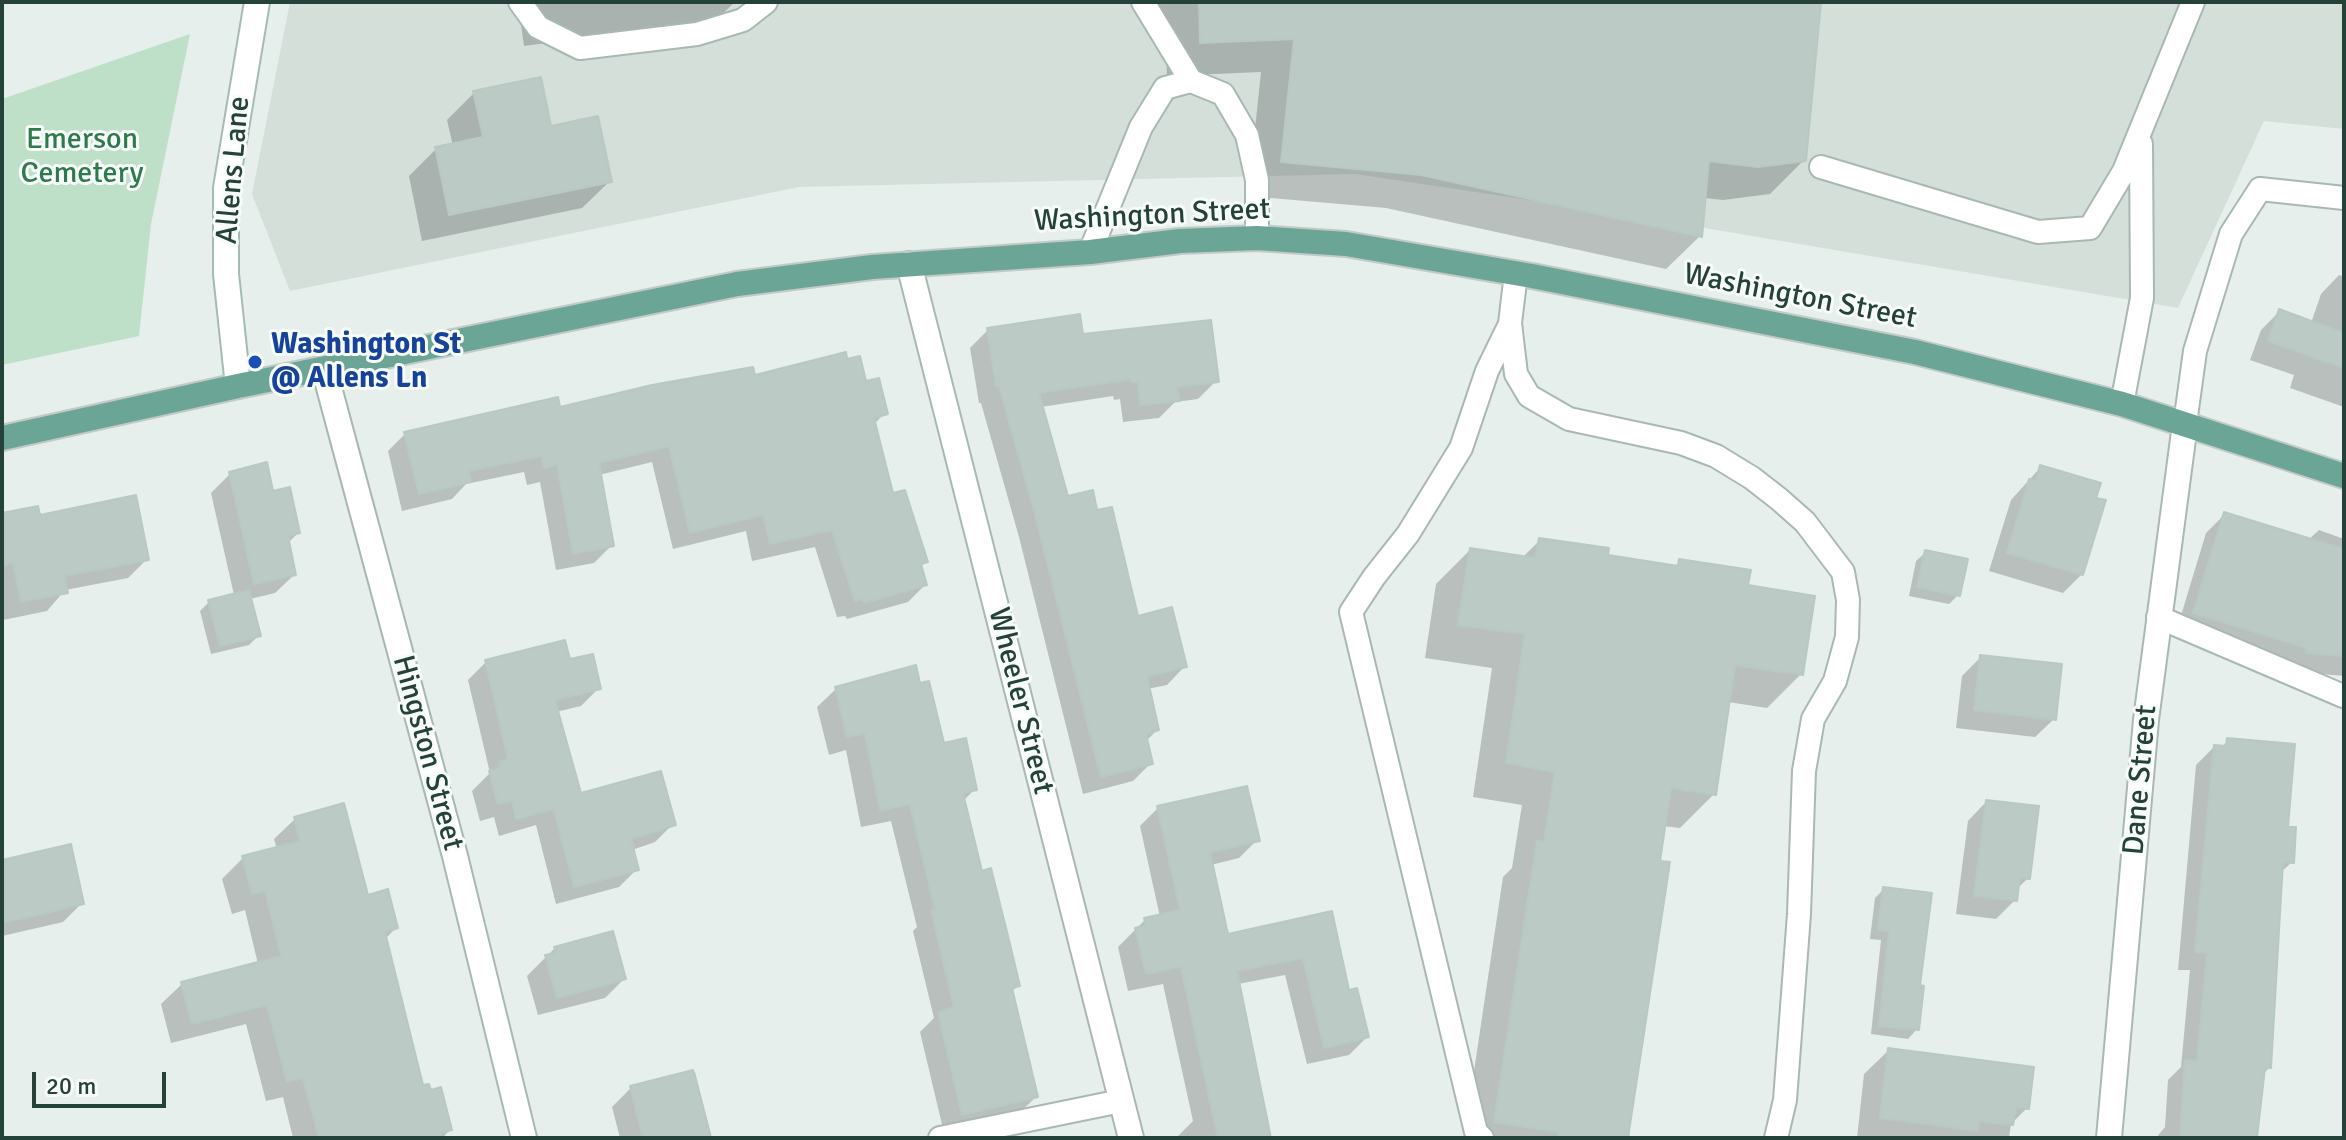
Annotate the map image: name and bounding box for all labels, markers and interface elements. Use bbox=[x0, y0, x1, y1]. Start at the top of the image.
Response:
street label: Allens Lane bbox=[210, 95, 258, 245]
park label: Emerson Cemetery bbox=[21, 122, 143, 192]
street label: Washington Street bbox=[1033, 192, 1271, 240]
street label: Washington Street bbox=[1681, 257, 1919, 337]
place label: Washington St @ Allens Ln bbox=[271, 327, 461, 398]
marker: Washington St @ Allens Ln bbox=[246, 353, 264, 371]
street label: Wheeler Street bbox=[979, 604, 1061, 798]
street label: Hingston Street bbox=[384, 651, 470, 855]
street label: Dane Street bbox=[2117, 703, 2165, 857]
scale bar bbox=[36, 1056, 170, 1106]
text: 20 m bbox=[46, 1071, 96, 1101]

